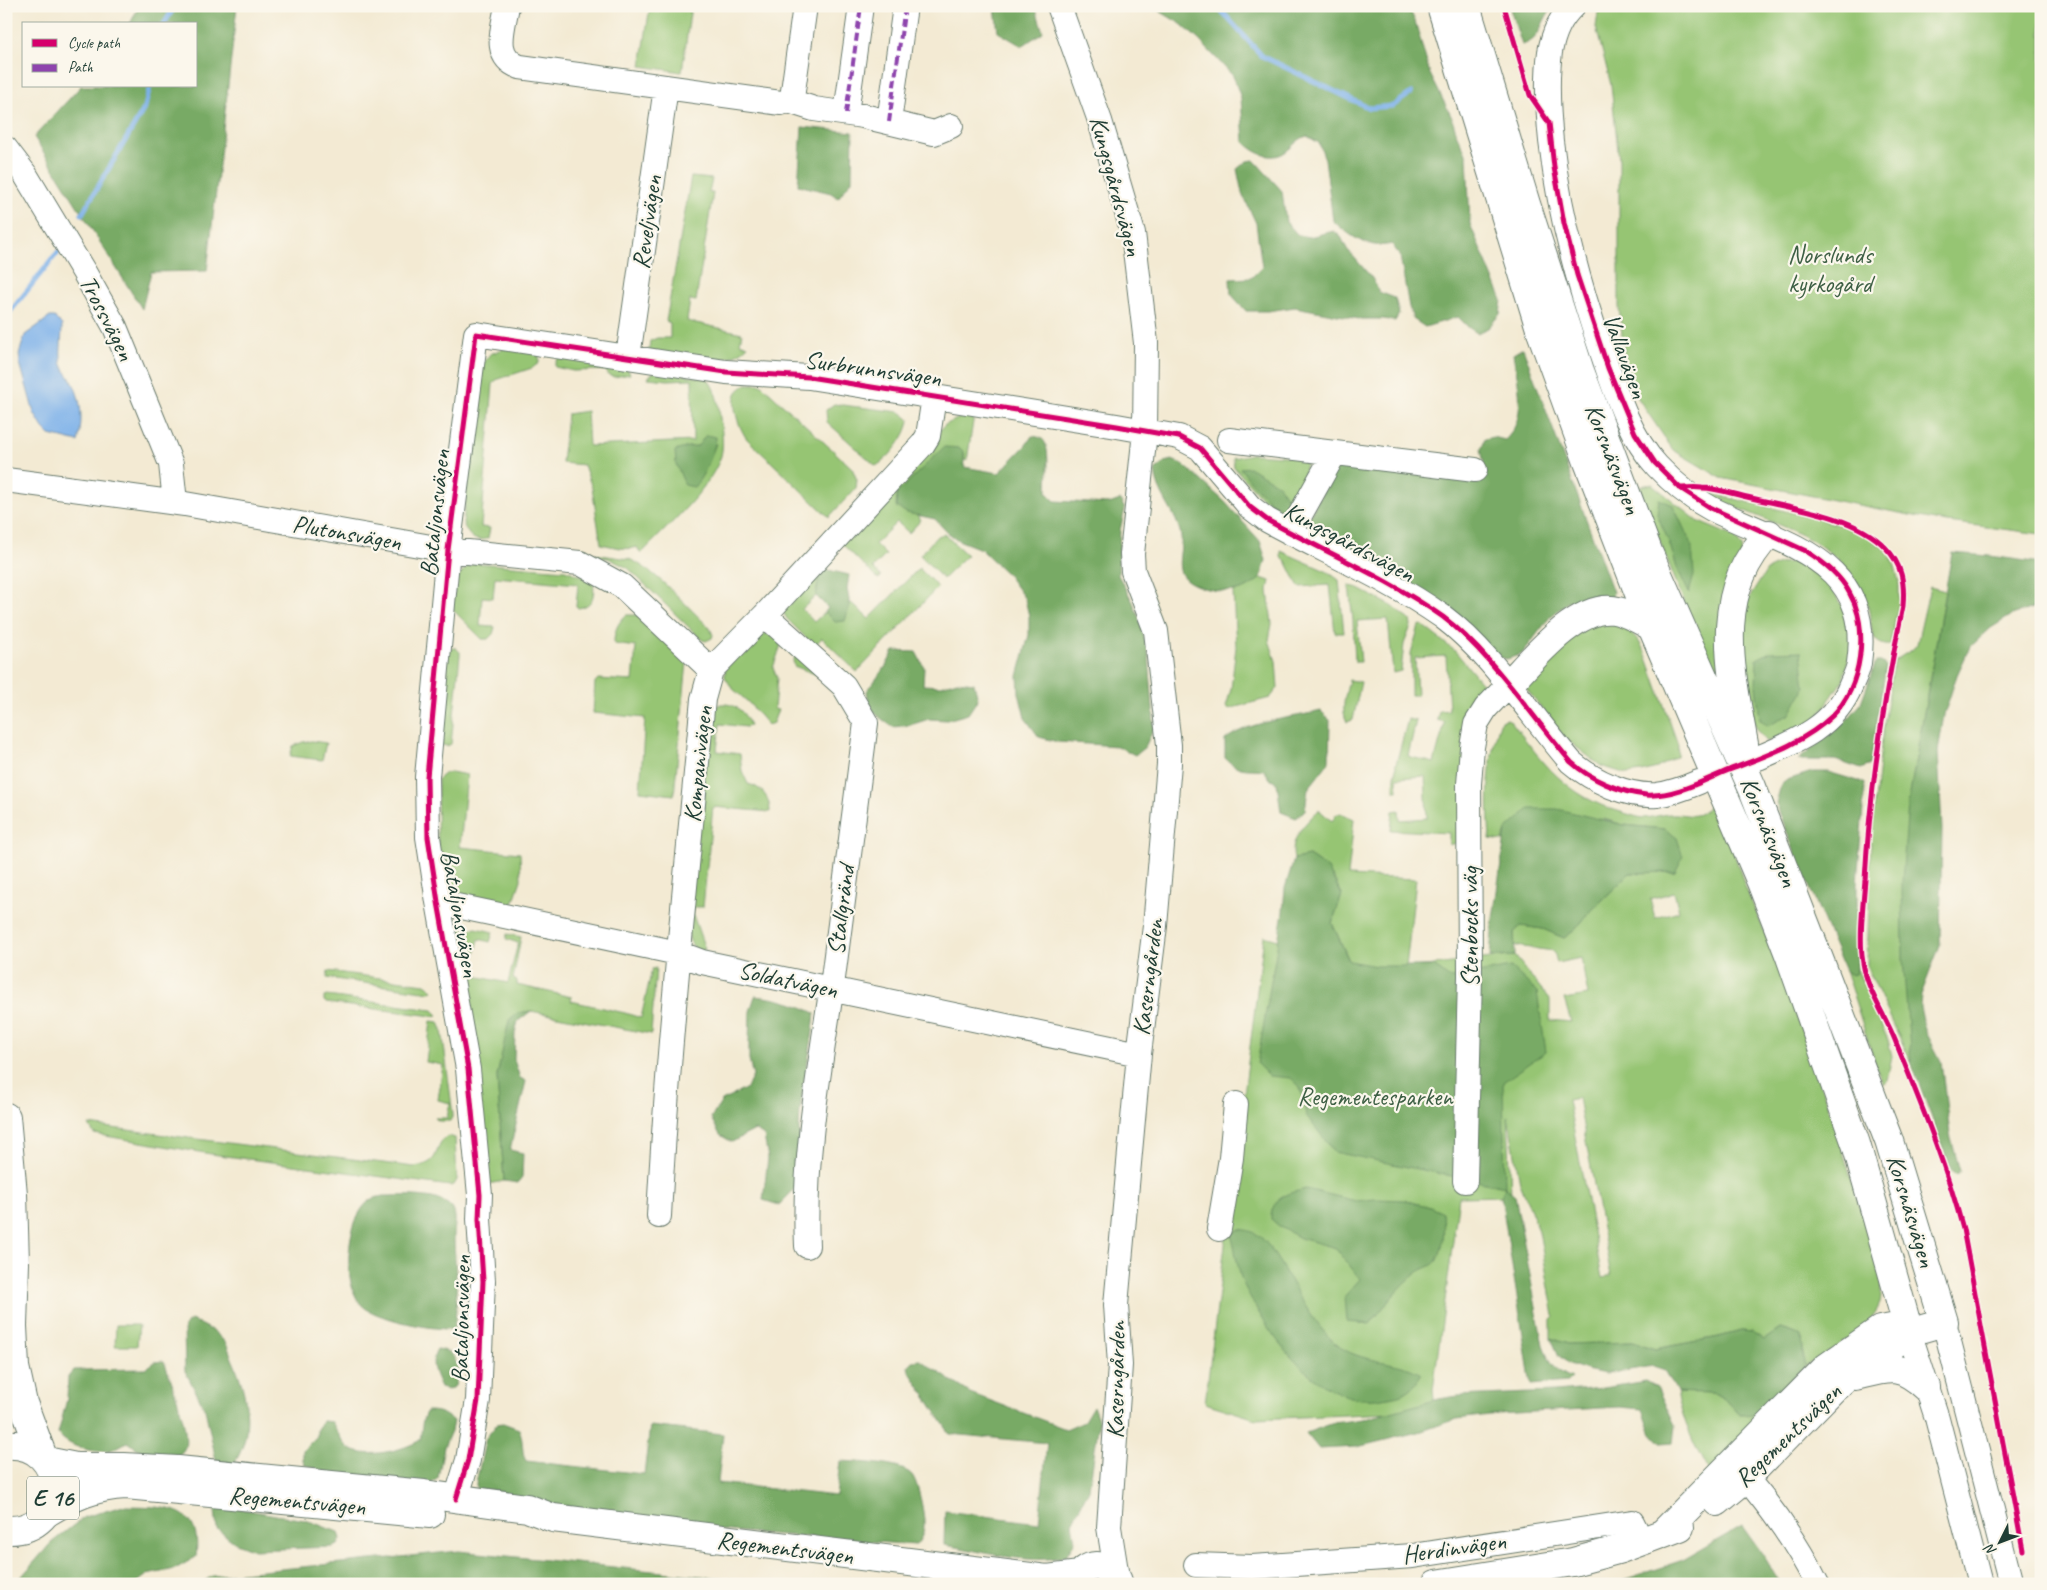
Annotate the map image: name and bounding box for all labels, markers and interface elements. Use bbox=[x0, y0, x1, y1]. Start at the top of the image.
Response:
legend bbox=[22, 22, 198, 88]
text: Cycle path bbox=[68, 34, 120, 53]
text: Path bbox=[68, 58, 94, 77]
street label: Kungsgårdsvägen bbox=[1082, 113, 1150, 260]
street label: Reveljvägen bbox=[625, 172, 670, 271]
park label: Norslunds kyrkogård bbox=[1788, 239, 1876, 300]
street label: Trossvägen bbox=[72, 270, 142, 367]
street label: Vallavägen bbox=[1595, 309, 1655, 403]
street label: Surbrunnsvägen bbox=[803, 344, 944, 395]
street label: Korsnäsvägen bbox=[1577, 399, 1649, 519]
street label: Bataljonsvägen bbox=[412, 447, 458, 578]
street label: Kungsgårdsvägen bbox=[1278, 494, 1421, 590]
street label: Plutonsvägen bbox=[290, 508, 405, 558]
street label: Kompanivägen bbox=[676, 703, 720, 824]
street label: Korsnäsvägen bbox=[1732, 772, 1806, 892]
street label: Bataljonsvägen bbox=[433, 848, 487, 980]
street label: Stallgränd bbox=[820, 859, 863, 957]
street label: Stenbocks väg bbox=[1454, 866, 1486, 987]
street label: Kaserngården bbox=[1125, 915, 1171, 1037]
street label: Soldatvägen bbox=[736, 954, 841, 1006]
park label: Regementesparken bbox=[1298, 1081, 1454, 1113]
street label: Korsnäsvägen bbox=[1879, 1151, 1943, 1272]
street label: Bataljonsvägen bbox=[444, 1254, 478, 1383]
street label: Kaserngården bbox=[1099, 1319, 1133, 1439]
street label: Regementsvägen bbox=[1728, 1375, 1849, 1494]
road number: E 16 bbox=[27, 1476, 79, 1520]
street label: Regementsvägen bbox=[227, 1479, 367, 1523]
north arrow bbox=[1974, 1518, 2024, 1568]
street label: Regementsvägen bbox=[715, 1524, 856, 1572]
street label: Herdinvägen bbox=[1400, 1525, 1509, 1571]
text: N bbox=[1980, 1540, 2000, 1559]

